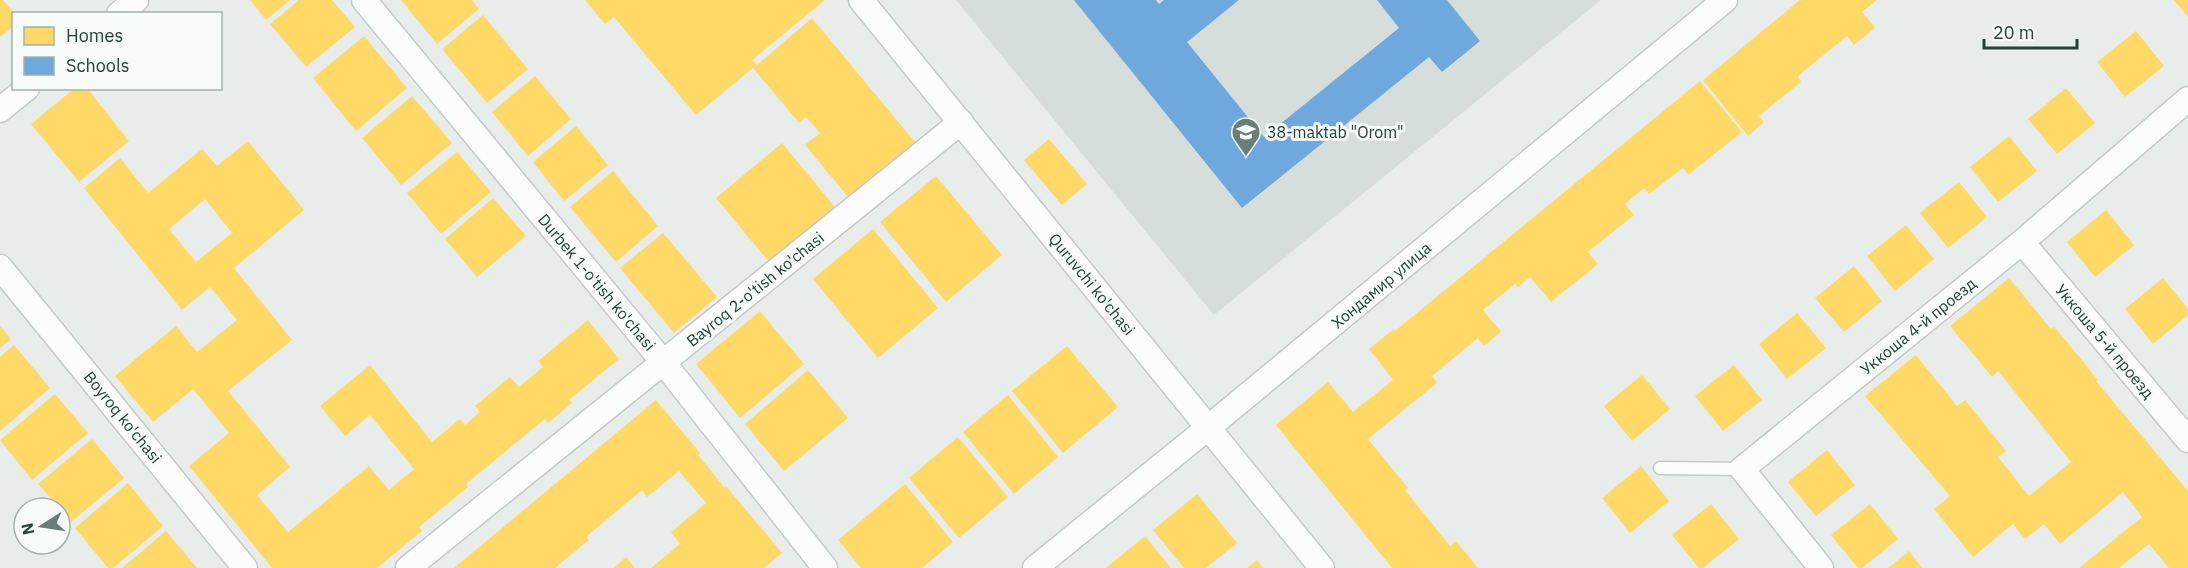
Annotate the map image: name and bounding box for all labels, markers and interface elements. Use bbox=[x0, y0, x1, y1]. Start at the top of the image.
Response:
legend bbox=[12, 12, 222, 90]
scale bar bbox=[1984, 12, 2077, 50]
text: 20 m bbox=[1993, 21, 2035, 44]
text: Homes bbox=[66, 24, 123, 47]
text: Schools bbox=[66, 54, 130, 77]
school or university icon: 38-maktab "Orom" bbox=[1230, 116, 1262, 158]
place label: 38-maktab "Orom" bbox=[1267, 122, 1404, 142]
street label: Durbek 1-o'tish ko'chasi bbox=[534, 209, 660, 355]
street label: Bayroq 2-o'tish ko'chasi bbox=[682, 227, 828, 351]
street label: Quruvchi ko'chasi bbox=[1045, 229, 1139, 339]
street label: Хондамир улица bbox=[1327, 237, 1435, 332]
street label: Уккоша 4-й проезд bbox=[1856, 273, 1980, 379]
street label: Уккоша 5-й проезд bbox=[2051, 280, 2159, 403]
street label: Boyroq ko'chasi bbox=[80, 367, 166, 467]
north arrow bbox=[12, 496, 72, 556]
text: N bbox=[16, 521, 38, 537]

